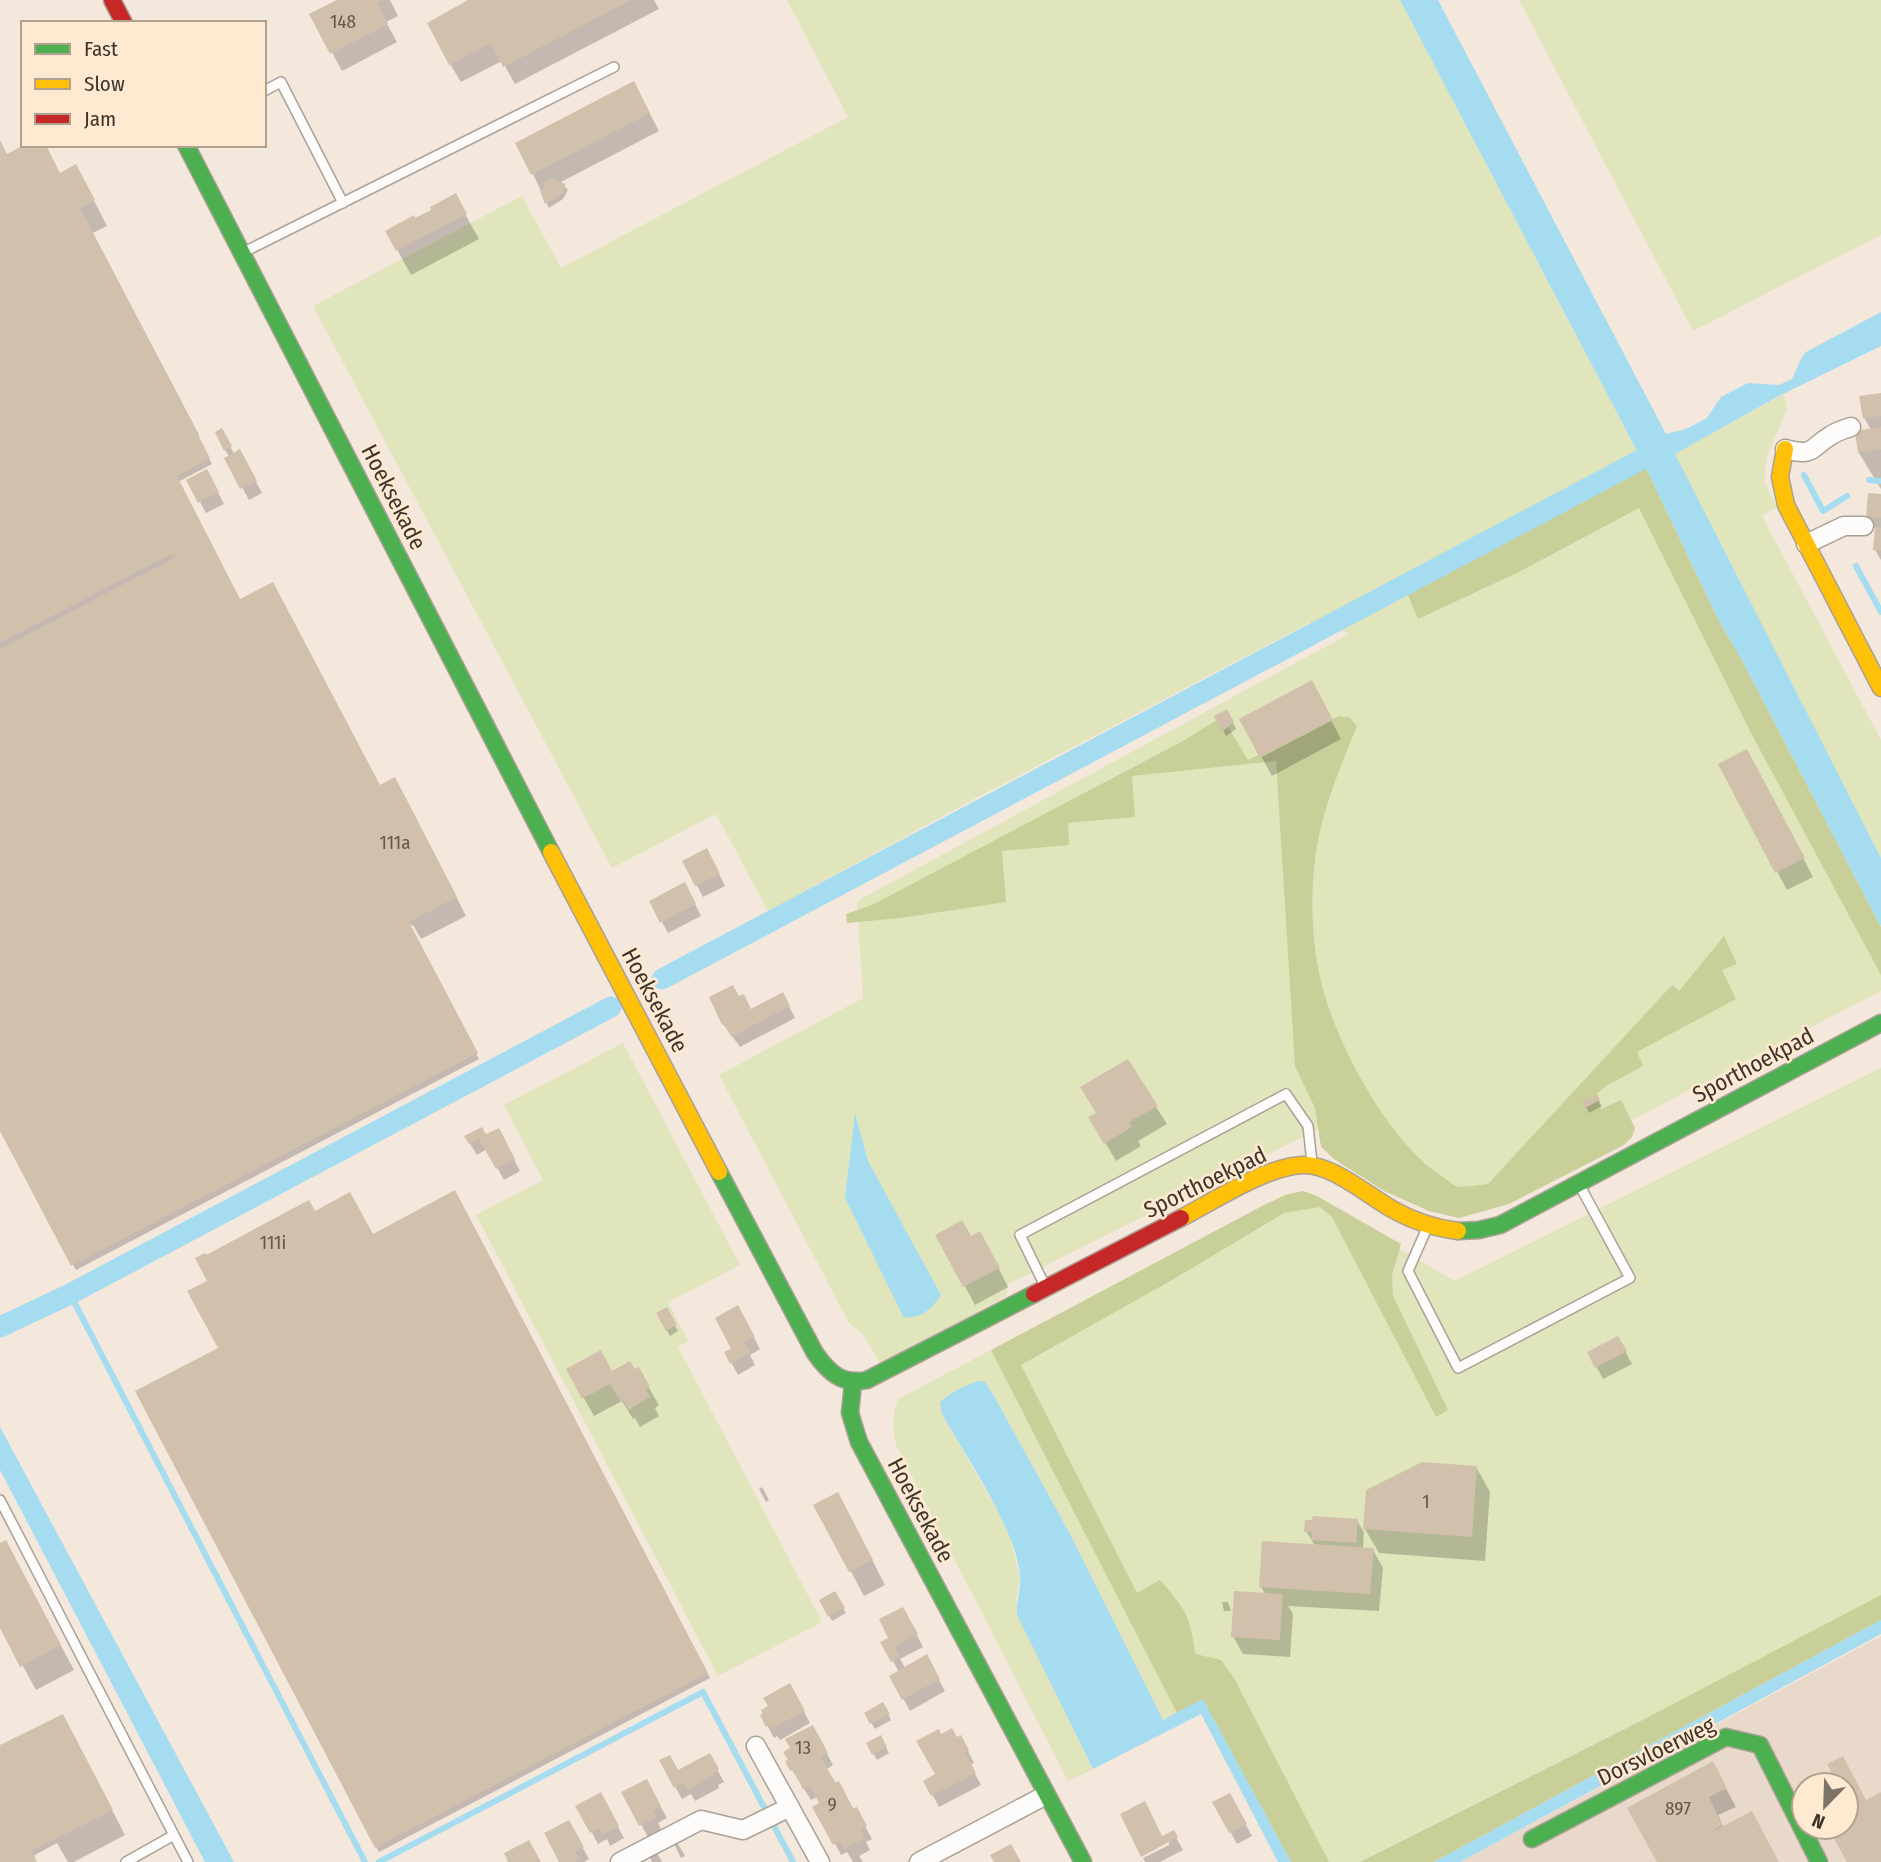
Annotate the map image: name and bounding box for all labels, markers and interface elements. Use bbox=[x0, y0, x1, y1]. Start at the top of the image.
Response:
house number: 148 bbox=[330, 10, 356, 33]
legend bbox=[21, 21, 266, 147]
text: Fast bbox=[84, 36, 118, 62]
text: Slow bbox=[84, 71, 125, 97]
text: Jam bbox=[84, 106, 116, 132]
street label: Hoeksekade bbox=[356, 440, 432, 554]
house number: 111a bbox=[379, 831, 411, 854]
street label: Hoeksekade bbox=[616, 943, 694, 1057]
street label: Sporthoekpad bbox=[1688, 1021, 1818, 1109]
street label: Sporthoekpad bbox=[1139, 1140, 1271, 1224]
house number: 111i bbox=[260, 1231, 286, 1254]
street label: Hoeksekade bbox=[882, 1453, 960, 1567]
house number: 1 bbox=[1422, 1490, 1430, 1513]
street label: Dorsvloerweg bbox=[1593, 1710, 1720, 1792]
house number: 13 bbox=[795, 1736, 811, 1759]
north arrow bbox=[1790, 1771, 1860, 1841]
house number: 9 bbox=[827, 1793, 837, 1816]
house number: 897 bbox=[1665, 1797, 1691, 1820]
text: N bbox=[1809, 1808, 1828, 1834]

